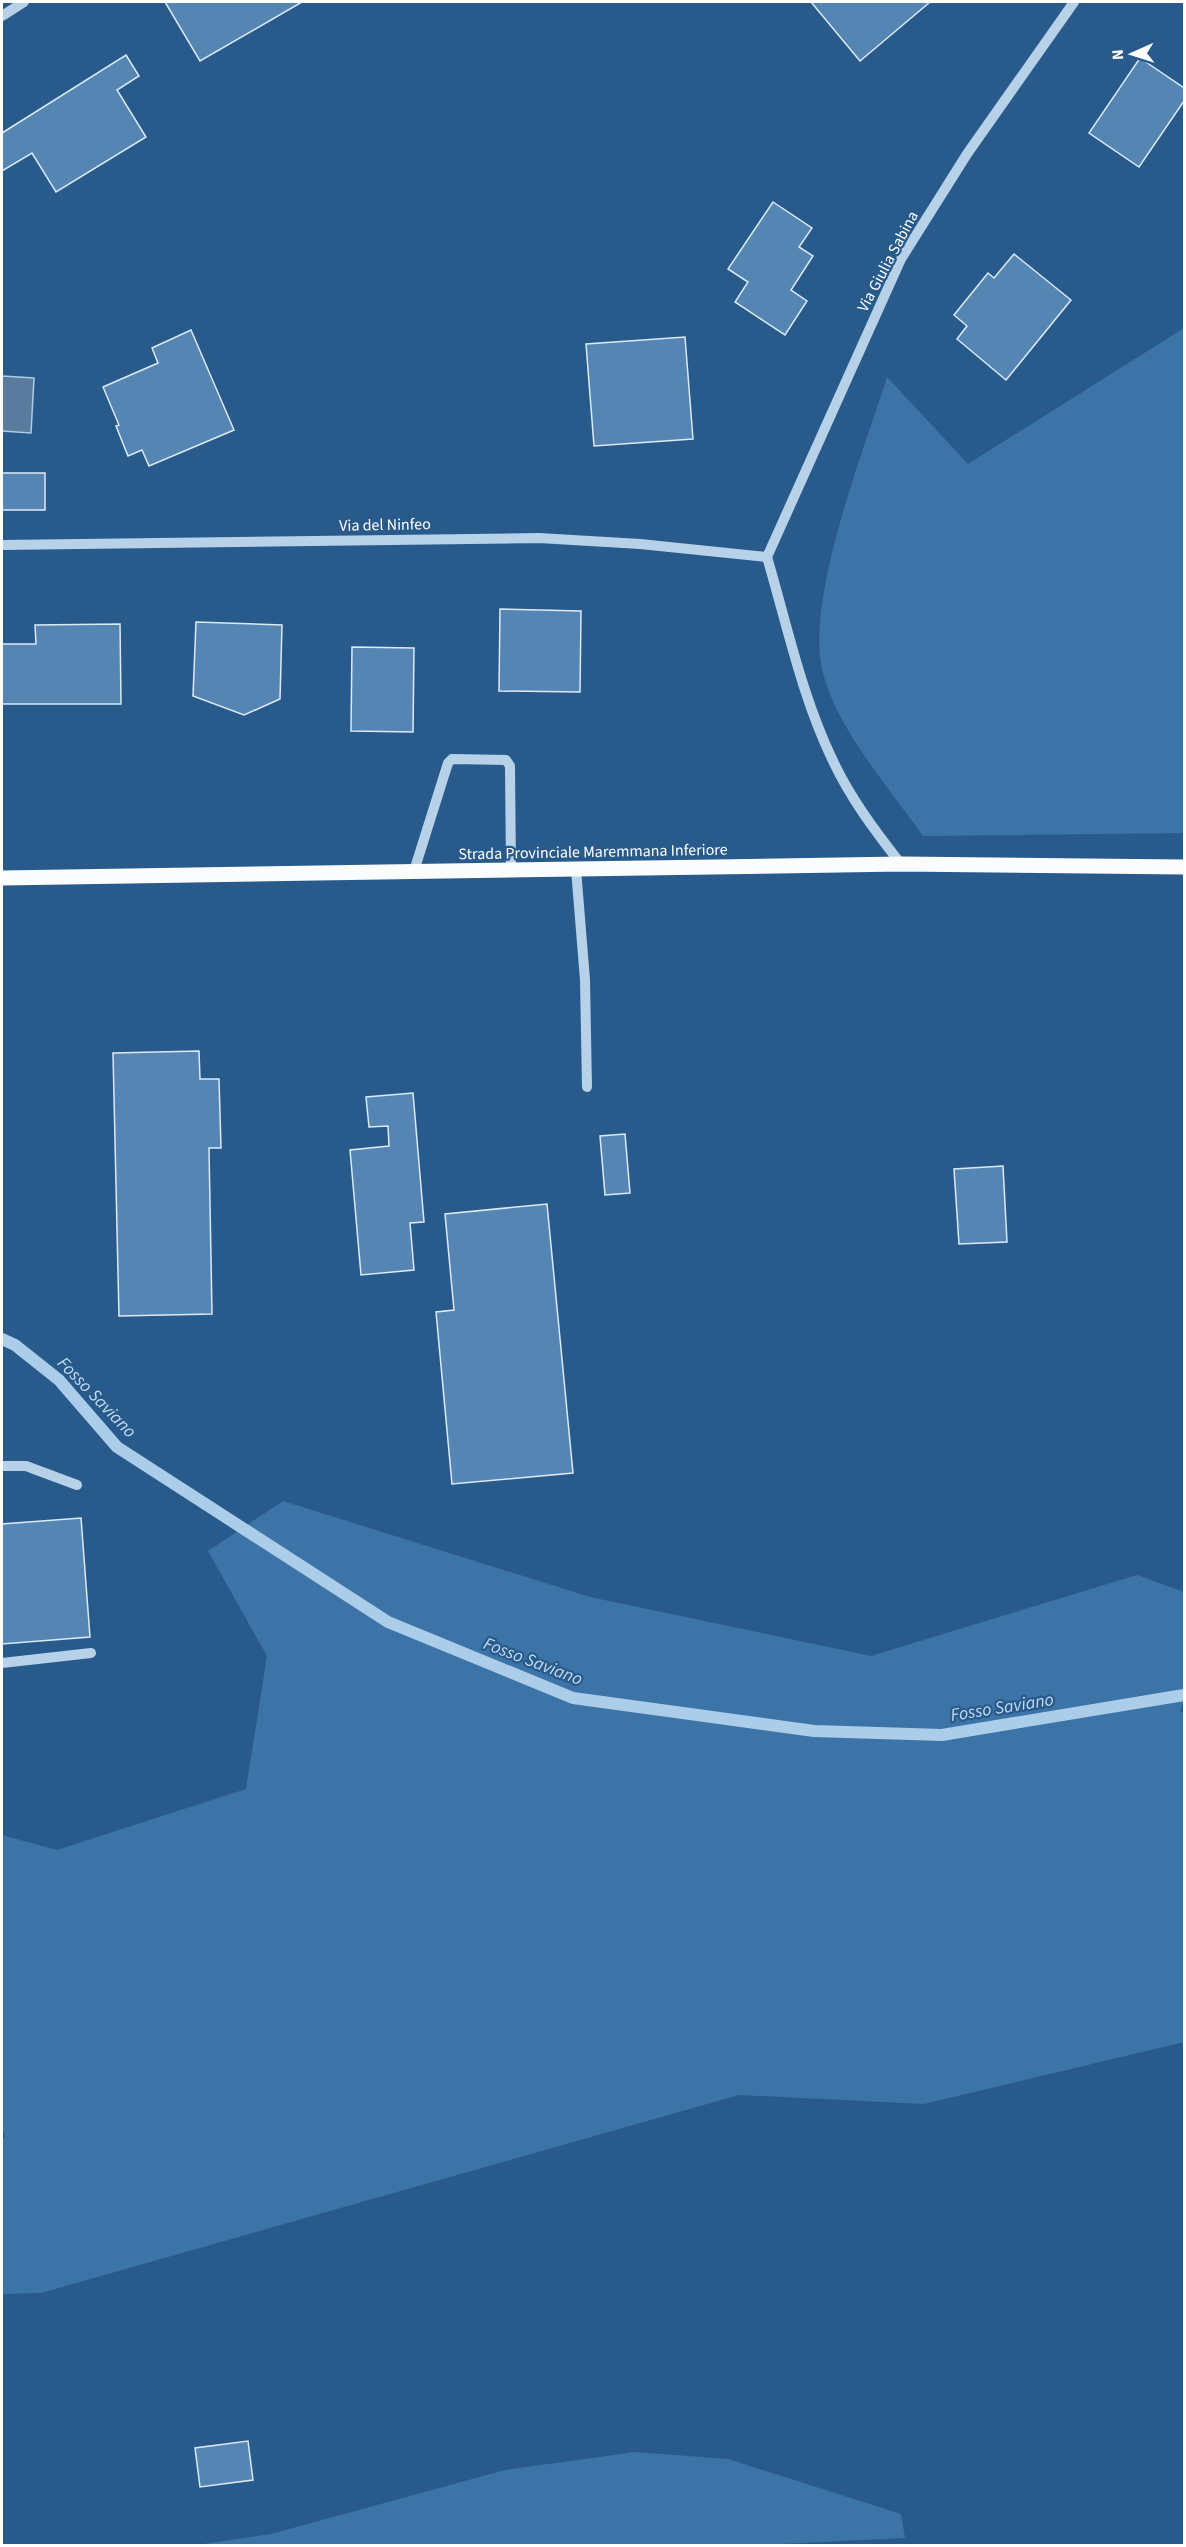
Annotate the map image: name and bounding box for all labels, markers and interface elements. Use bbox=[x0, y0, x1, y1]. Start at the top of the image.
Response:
north arrow bbox=[1102, 24, 1162, 84]
text: N bbox=[1107, 49, 1129, 61]
street label: Via Giulia Sabina bbox=[852, 207, 924, 316]
street label: Via del Ninfeo bbox=[339, 513, 431, 537]
street label: Strada Provinciale Maremmana Inferiore bbox=[458, 839, 728, 865]
water label: Fosso Saviano bbox=[51, 1351, 142, 1444]
water label: Fosso Saviano bbox=[480, 1631, 586, 1692]
water label: Fosso Saviano bbox=[949, 1687, 1056, 1728]

